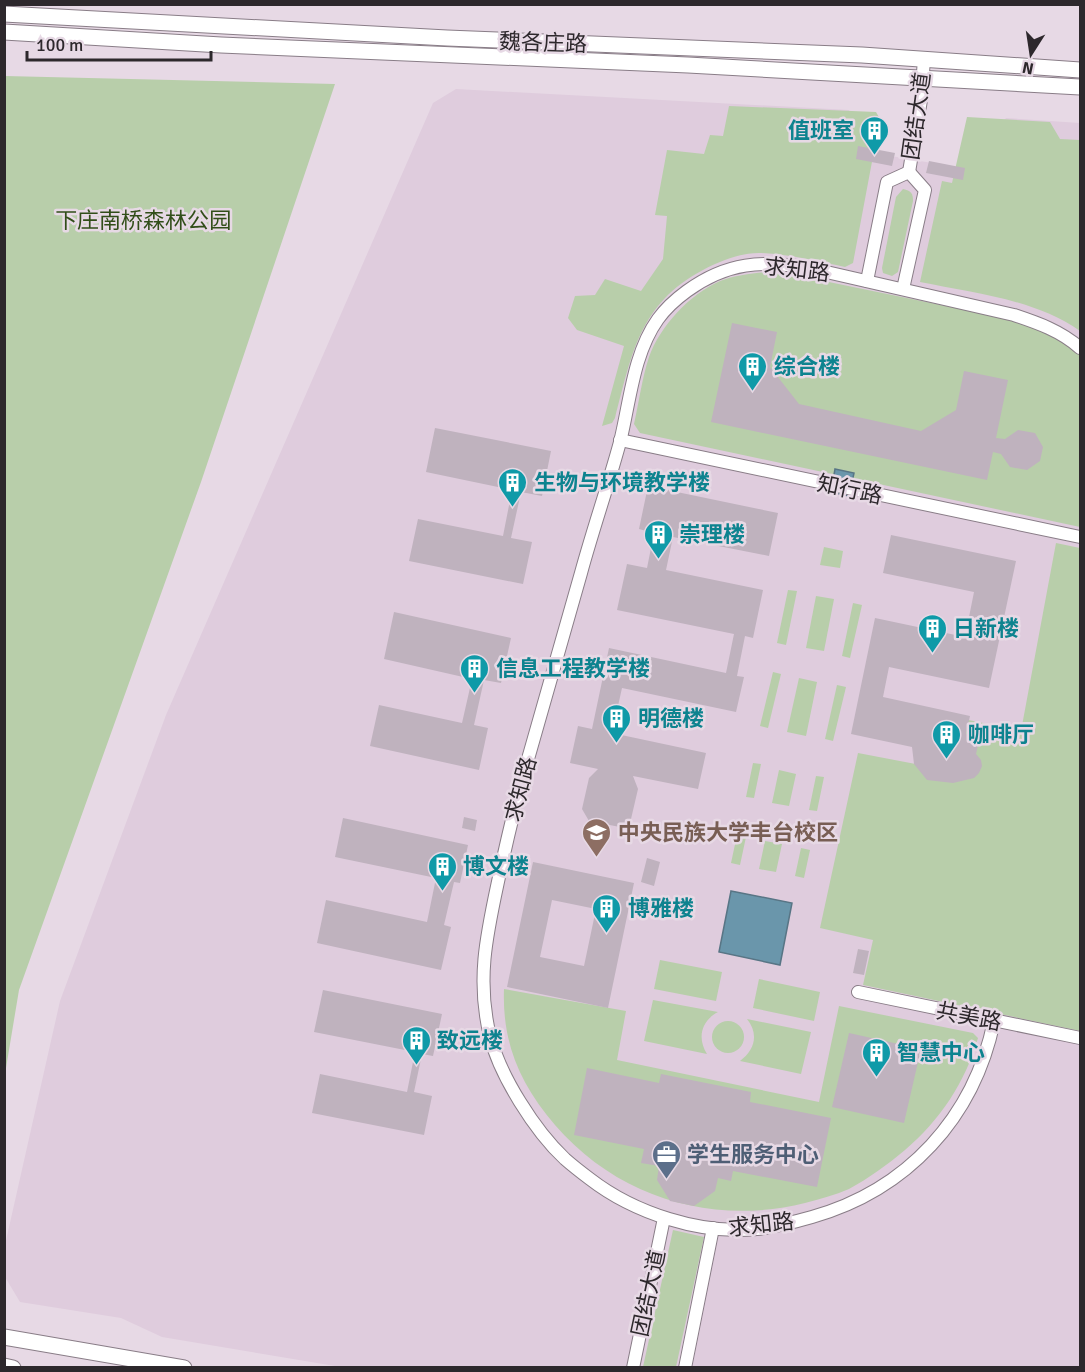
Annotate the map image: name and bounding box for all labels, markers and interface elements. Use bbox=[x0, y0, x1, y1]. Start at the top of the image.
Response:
scale bar bbox=[27, 24, 212, 62]
north arrow bbox=[1001, 24, 1061, 84]
street label: 魏各庄路 bbox=[499, 27, 587, 58]
text: 100 m bbox=[36, 34, 83, 56]
text: N bbox=[1021, 57, 1036, 79]
street label: 团结大道 bbox=[897, 71, 936, 162]
building icon: 值班室 bbox=[859, 114, 891, 156]
place label: 值班室 bbox=[788, 117, 854, 144]
park label: 下庄南桥森林公园 bbox=[55, 207, 231, 234]
street label: 求知路 bbox=[763, 252, 831, 287]
building icon: 综合楼 bbox=[737, 350, 769, 392]
place label: 综合楼 bbox=[774, 353, 840, 380]
building icon: 生物与环境教学楼 bbox=[497, 466, 529, 508]
place label: 生物与环境教学楼 bbox=[534, 469, 710, 496]
street label: 知行路 bbox=[815, 469, 885, 510]
building icon: 崇理楼 bbox=[642, 518, 674, 560]
place label: 崇理楼 bbox=[679, 521, 745, 548]
building icon: 日新楼 bbox=[916, 612, 948, 654]
place label: 日新楼 bbox=[953, 615, 1019, 642]
building icon: 信息工程教学楼 bbox=[459, 652, 491, 694]
place label: 信息工程教学楼 bbox=[496, 655, 650, 682]
building icon: 明德楼 bbox=[601, 702, 633, 744]
place label: 明德楼 bbox=[638, 705, 704, 732]
building icon: 咖啡厅 bbox=[931, 718, 963, 760]
place label: 咖啡厅 bbox=[968, 721, 1034, 748]
street label: 求知路 bbox=[499, 754, 542, 825]
school or university icon: 中央民族大学丰台校区 bbox=[581, 816, 613, 858]
place label: 中央民族大学丰台校区 bbox=[618, 819, 838, 846]
building icon: 博文楼 bbox=[426, 850, 458, 892]
place label: 博文楼 bbox=[463, 853, 529, 880]
building icon: 博雅楼 bbox=[591, 892, 623, 934]
place label: 博雅楼 bbox=[628, 895, 694, 922]
street label: 共美路 bbox=[934, 997, 1004, 1036]
building icon: 致远楼 bbox=[400, 1024, 432, 1066]
place label: 致远楼 bbox=[437, 1027, 503, 1054]
building icon: 智慧中心 bbox=[860, 1036, 892, 1078]
place label: 智慧中心 bbox=[897, 1039, 985, 1066]
office icon: 学生服务中心 bbox=[650, 1138, 682, 1180]
place label: 学生服务中心 bbox=[687, 1141, 819, 1168]
street label: 求知路 bbox=[727, 1208, 795, 1241]
street label: 团结大道 bbox=[626, 1247, 671, 1339]

